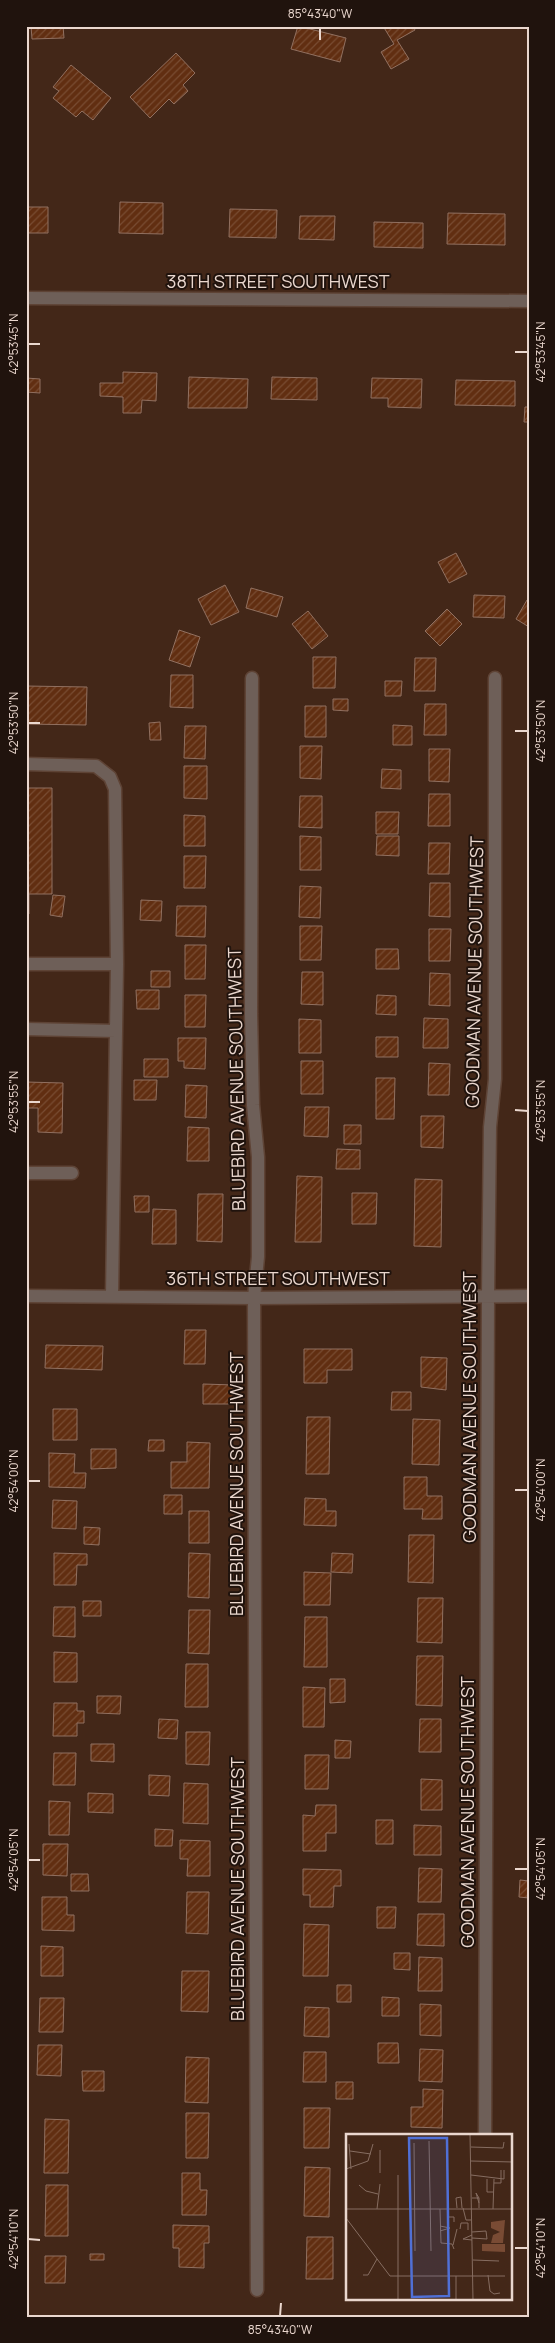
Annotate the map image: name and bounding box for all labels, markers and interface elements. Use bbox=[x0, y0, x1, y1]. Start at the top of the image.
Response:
text: 85°43'40"W bbox=[288, 5, 353, 22]
street label: 38TH STREET SOUTHWEST bbox=[167, 269, 390, 293]
text: 42°53'45"N bbox=[5, 314, 22, 374]
text: 42°53'45"N bbox=[532, 322, 549, 382]
text: 42°53'50"N bbox=[5, 692, 22, 754]
text: 42°53'50"N bbox=[532, 700, 549, 762]
street label: GOODMAN AVENUE SOUTHWEST bbox=[460, 836, 488, 1108]
street label: BLUEBIRD AVENUE SOUTHWEST bbox=[222, 947, 250, 1211]
text: 42°53'55"N bbox=[5, 1071, 22, 1133]
text: 42°53'55"N bbox=[532, 1080, 549, 1142]
street label: 36TH STREET SOUTHWEST bbox=[166, 1266, 390, 1290]
street label: GOODMAN AVENUE SOUTHWEST bbox=[457, 1271, 481, 1543]
street label: BLUEBIRD AVENUE SOUTHWEST bbox=[224, 1352, 248, 1616]
text: 42°54'00"N bbox=[5, 1449, 22, 1513]
text: 42°54'00"N bbox=[532, 1458, 549, 1522]
street label: GOODMAN AVENUE SOUTHWEST bbox=[455, 1676, 479, 1948]
street label: BLUEBIRD AVENUE SOUTHWEST bbox=[225, 1757, 249, 2021]
text: 42°54'05"N bbox=[5, 1829, 22, 1891]
text: 42°54'05"N bbox=[532, 1838, 549, 1900]
inset map bbox=[346, 2134, 512, 2300]
text: 42°54'10"N bbox=[5, 2209, 22, 2269]
text: 42°54'10"N bbox=[532, 2218, 549, 2278]
text: 85°43'40"W bbox=[248, 2321, 313, 2338]

